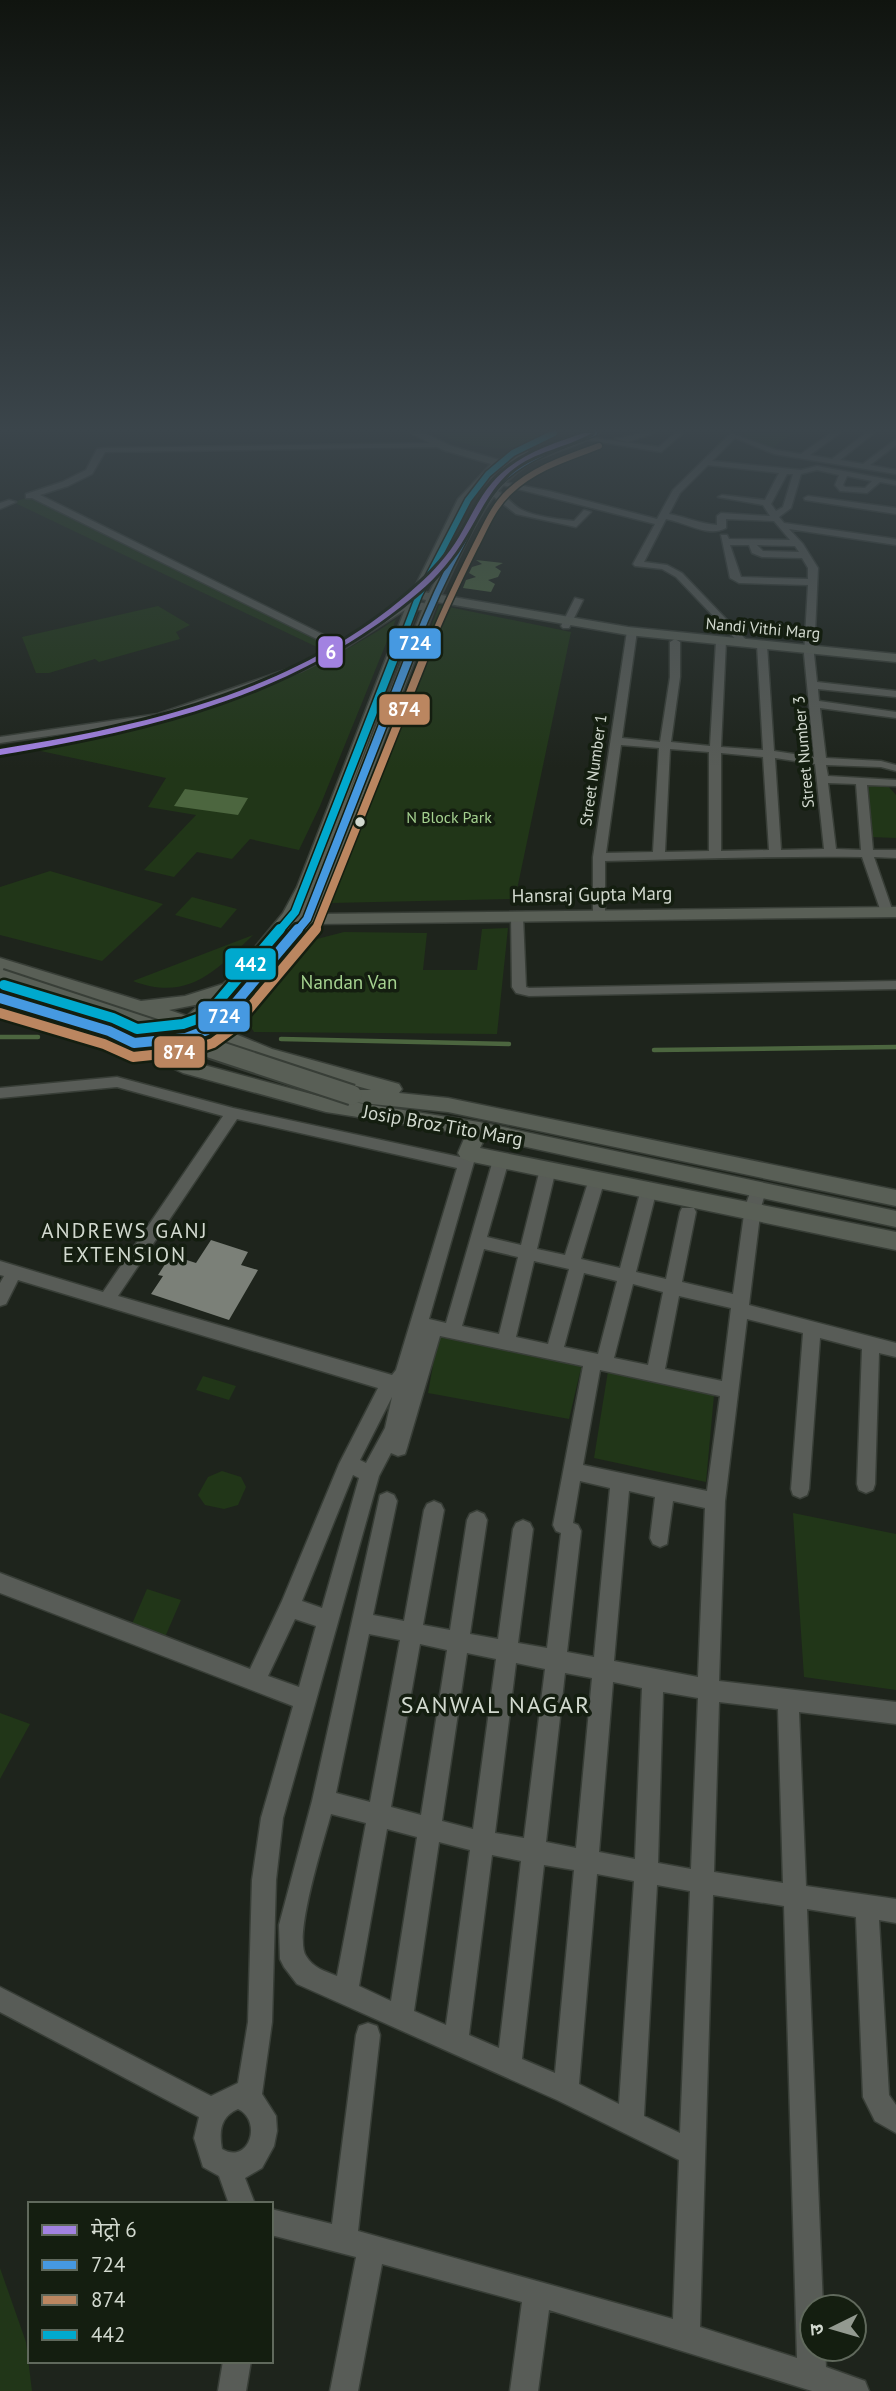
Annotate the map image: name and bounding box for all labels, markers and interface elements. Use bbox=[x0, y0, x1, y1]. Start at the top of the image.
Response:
street label: Nandi Vithi Marg bbox=[705, 613, 821, 643]
line badge: 724 bbox=[388, 627, 442, 660]
text: 724 bbox=[399, 631, 431, 655]
line badge: 6 bbox=[317, 635, 344, 669]
text: 6 bbox=[326, 640, 336, 664]
line badge: 874 bbox=[378, 693, 431, 726]
street label: Street Number 3 bbox=[788, 695, 818, 809]
text: 874 bbox=[388, 697, 420, 721]
street label: Street Number 1 bbox=[575, 713, 611, 827]
park label: N Block Park bbox=[406, 807, 492, 827]
unlabelled marker bbox=[353, 815, 367, 829]
street label: Hansraj Gupta Marg bbox=[511, 881, 673, 907]
line badge: 442 bbox=[224, 947, 277, 981]
text: 442 bbox=[235, 952, 267, 976]
park label: Nandan Van bbox=[301, 970, 397, 994]
line badge: 724 bbox=[197, 1000, 251, 1033]
text: 724 bbox=[208, 1004, 240, 1028]
line badge: 874 bbox=[153, 1035, 206, 1069]
text: 874 bbox=[163, 1040, 195, 1064]
street label: Josip Broz Tito Marg bbox=[360, 1099, 525, 1151]
district label: ANDREWS GANJ EXTENSION bbox=[41, 1217, 209, 1268]
district label: SANWAL NAGAR bbox=[401, 1689, 591, 1720]
legend bbox=[28, 2202, 273, 2363]
text: मेट्रो 6 bbox=[91, 2216, 137, 2243]
text: 724 bbox=[91, 2251, 125, 2278]
text: 874 bbox=[91, 2286, 125, 2313]
north arrow bbox=[798, 2293, 868, 2363]
text: 442 bbox=[91, 2321, 125, 2348]
text: उ bbox=[804, 2322, 829, 2336]

